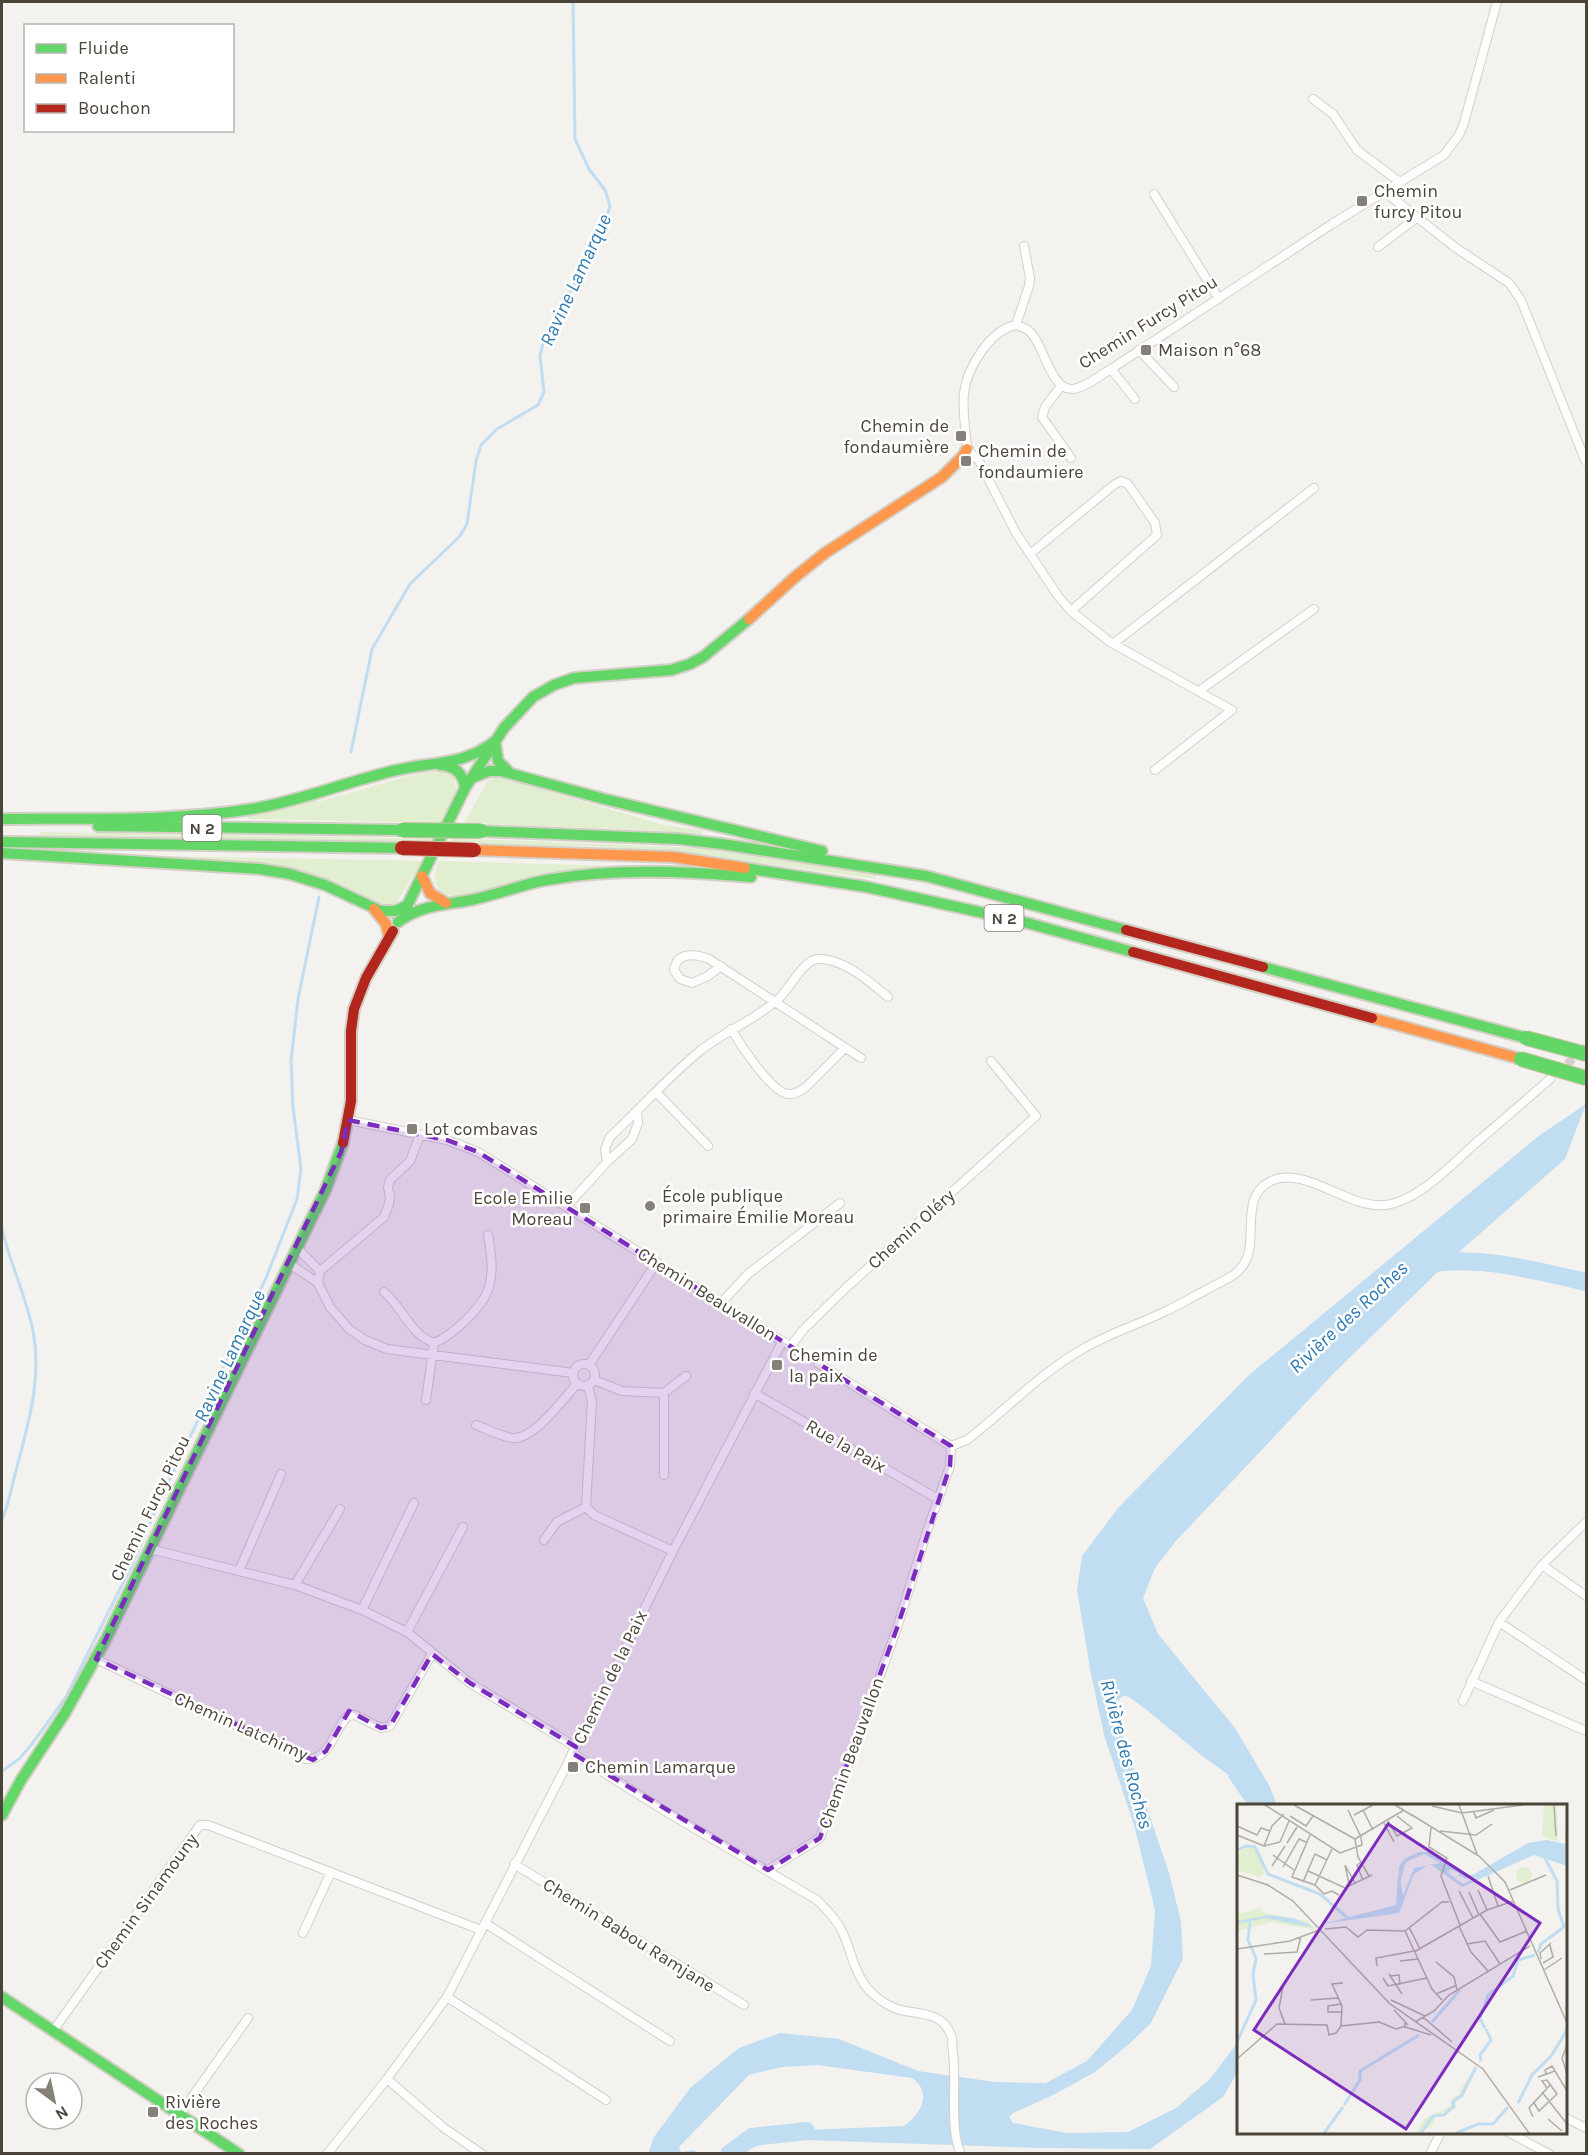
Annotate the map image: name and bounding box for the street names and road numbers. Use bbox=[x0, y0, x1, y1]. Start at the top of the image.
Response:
street label: Chemin Furcy Pitou bbox=[1074, 270, 1222, 374]
road number: N 2 bbox=[182, 815, 222, 841]
road number: N 2 bbox=[984, 905, 1024, 931]
street label: Chemin Oléry bbox=[863, 1184, 959, 1274]
street label: Chemin Beauvallon bbox=[634, 1242, 780, 1346]
street label: Rue la Paix bbox=[802, 1414, 890, 1478]
street label: Chemin Furcy Pitou bbox=[105, 1431, 195, 1585]
street label: Chemin de la Paix bbox=[568, 1606, 652, 1748]
street label: Chemin Beauvallon bbox=[813, 1674, 889, 1832]
street label: Chemin Latchimy bbox=[171, 1687, 312, 1766]
street label: Chemin Sinamouny bbox=[89, 1828, 203, 1973]
street label: Chemin Babou Ramjane bbox=[539, 1873, 719, 1997]

